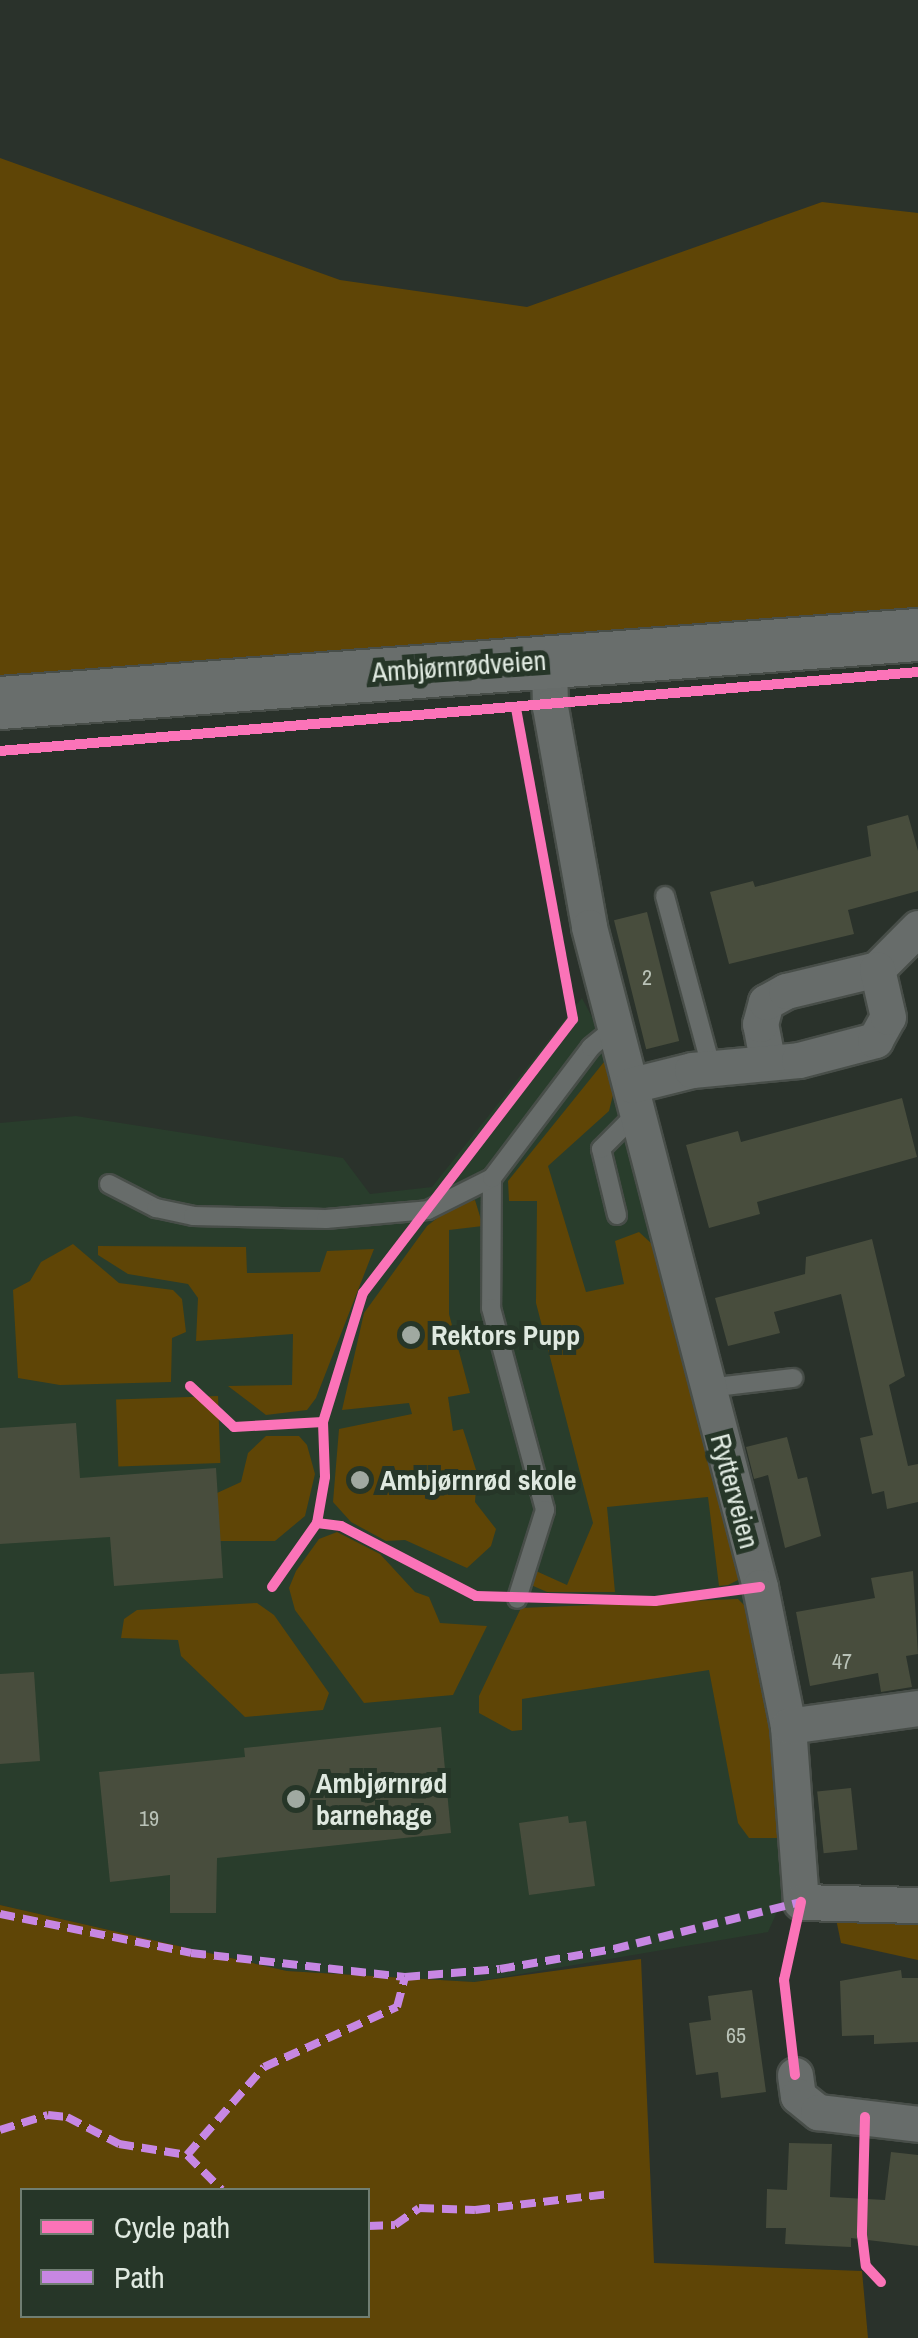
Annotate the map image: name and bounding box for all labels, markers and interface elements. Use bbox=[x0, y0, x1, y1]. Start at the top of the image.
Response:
street label: Ambjørnrødveien bbox=[371, 643, 547, 689]
house number: 2 bbox=[642, 965, 652, 991]
place label: Rektors Pupp bbox=[431, 1318, 580, 1352]
marker: Rektors Pupp bbox=[400, 1324, 422, 1346]
street label: Rytterveien bbox=[704, 1430, 766, 1552]
place label: Ambjørnrød skole bbox=[380, 1463, 576, 1497]
marker: Ambjørnrød skole bbox=[349, 1469, 371, 1491]
house number: 47 bbox=[832, 1649, 852, 1675]
place label: Ambjørnrød barnehage bbox=[316, 1766, 447, 1832]
marker: Ambjørnrød barnehage bbox=[285, 1788, 307, 1810]
house number: 19 bbox=[139, 1806, 159, 1832]
house number: 65 bbox=[726, 2023, 746, 2049]
legend bbox=[20, 2188, 370, 2318]
text: Cycle path bbox=[114, 2207, 230, 2247]
text: Path bbox=[114, 2257, 165, 2297]

